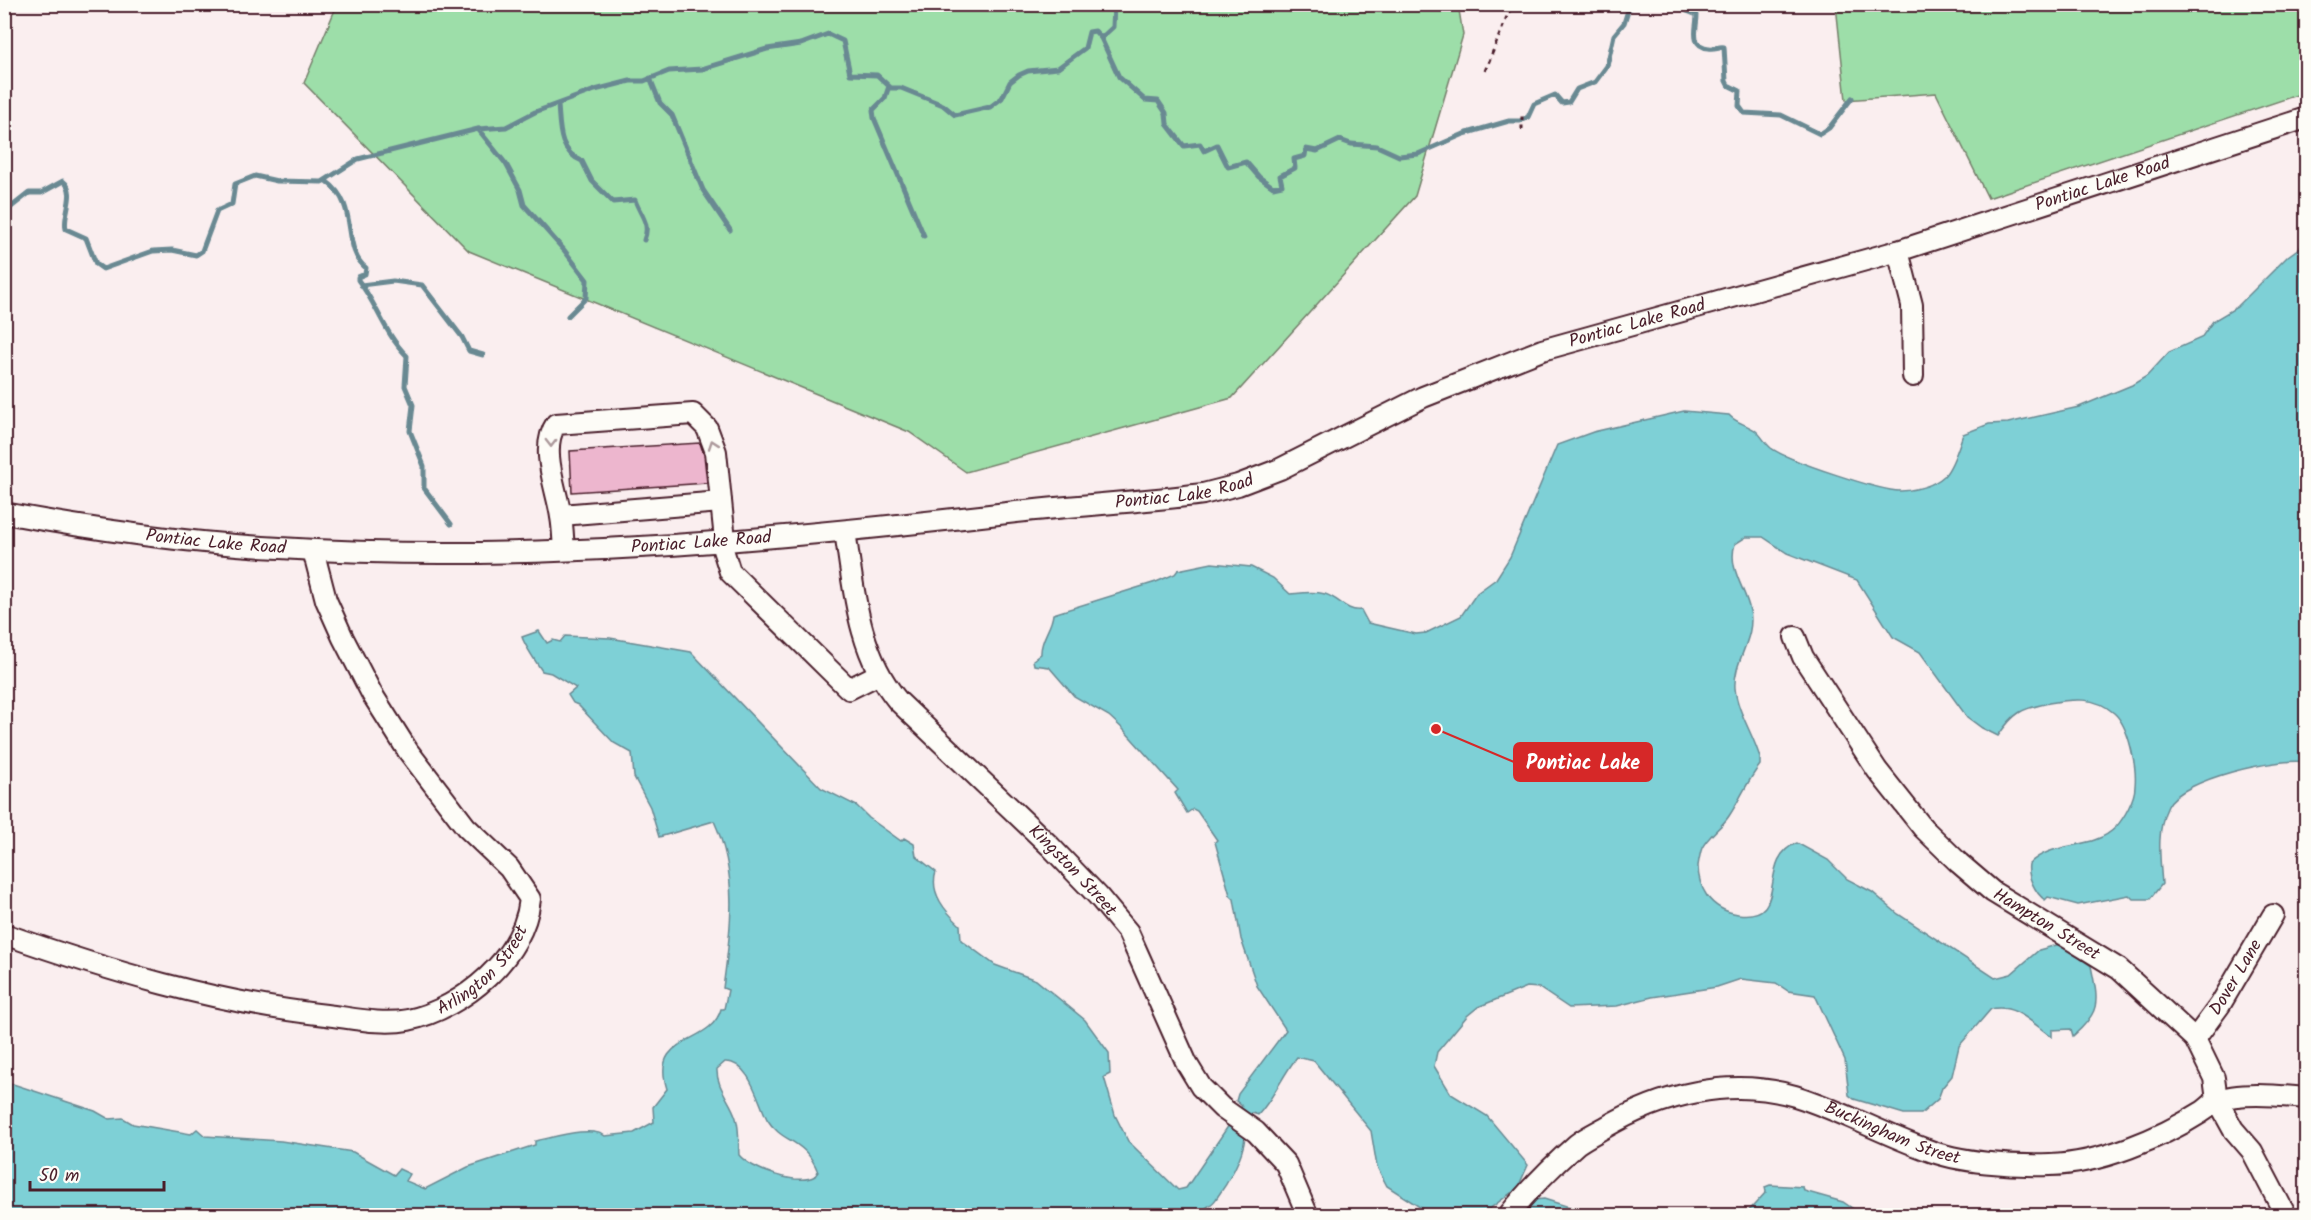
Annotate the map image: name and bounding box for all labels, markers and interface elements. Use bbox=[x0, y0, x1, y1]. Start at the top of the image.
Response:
street label: Pontiac Lake Road bbox=[2031, 148, 2175, 220]
street label: Pontiac Lake Road bbox=[1565, 290, 1710, 356]
one-way arrow bbox=[545, 438, 557, 447]
one-way arrow bbox=[708, 440, 721, 450]
street label: Pontiac Lake Road bbox=[1114, 465, 1259, 517]
street label: Pontiac Lake Road bbox=[144, 521, 288, 563]
street label: Pontiac Lake Road bbox=[630, 523, 774, 562]
callout: Pontiac Lake bbox=[1514, 743, 1652, 781]
text: Pontiac Lake bbox=[1526, 748, 1640, 780]
street label: Kingston Street bbox=[1021, 818, 1125, 924]
street label: Hampton Street bbox=[1987, 881, 2106, 969]
street label: Arlington Street bbox=[432, 920, 537, 1023]
street label: Dover Lane bbox=[2202, 934, 2270, 1022]
street label: Buckingham Street bbox=[1820, 1093, 1964, 1173]
scale bar bbox=[30, 1154, 164, 1192]
text: 50 m bbox=[39, 1162, 79, 1191]

